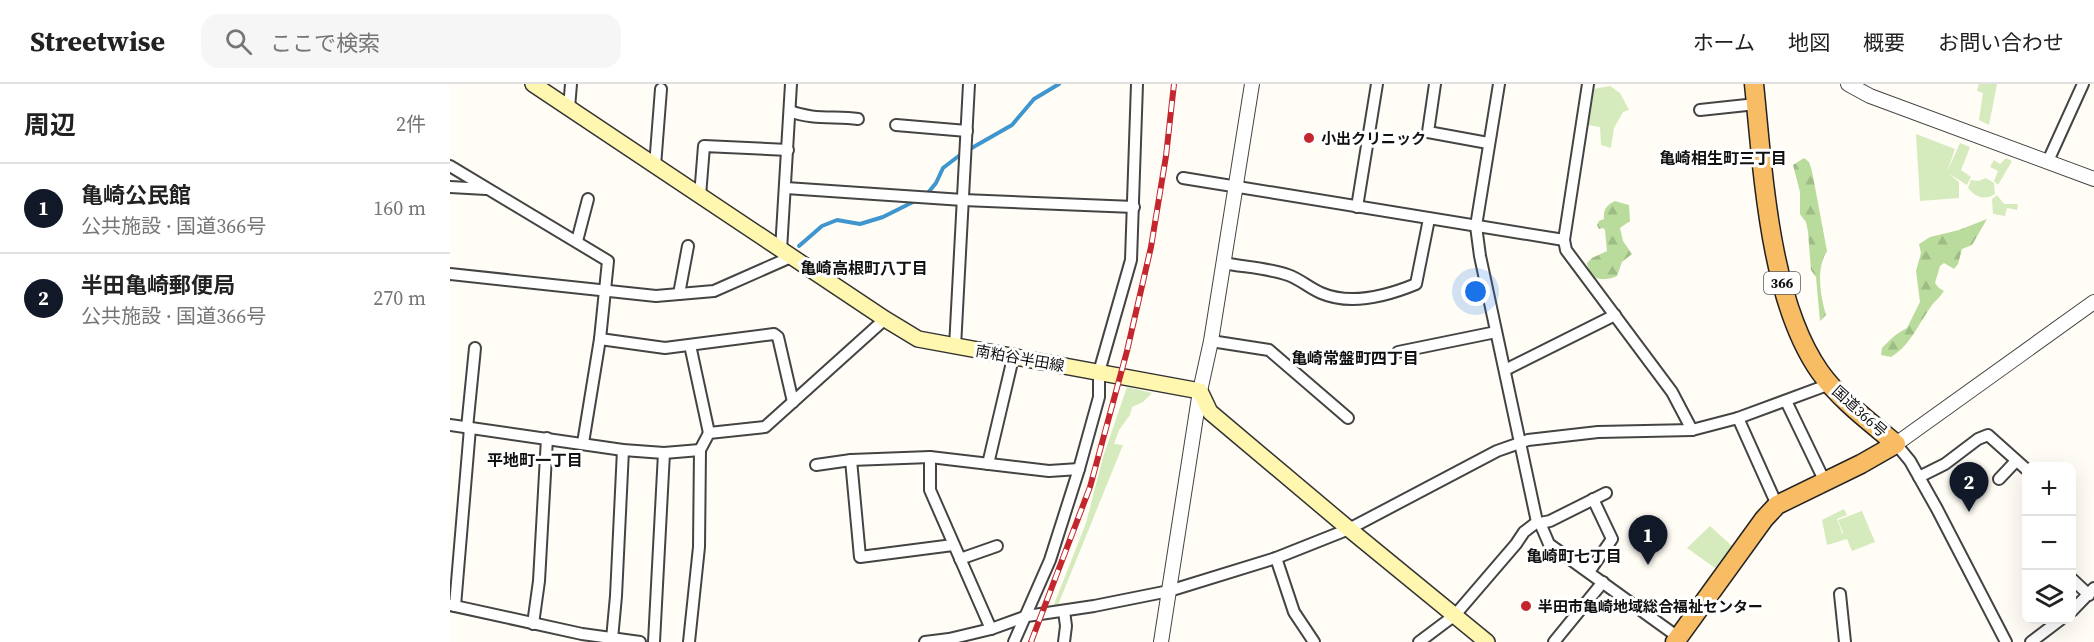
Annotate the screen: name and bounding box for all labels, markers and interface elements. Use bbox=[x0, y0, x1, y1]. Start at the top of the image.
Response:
search box bbox=[201, 14, 621, 68]
text: Streetwise bbox=[30, 22, 165, 60]
icon: search bbox=[222, 25, 255, 58]
text: ここで検索 bbox=[270, 28, 380, 58]
text: ホーム bbox=[1693, 28, 1755, 57]
text: 地図 bbox=[1788, 28, 1830, 57]
text: 概要 bbox=[1863, 28, 1905, 57]
text: お問い合わせ bbox=[1938, 28, 2064, 57]
text: 周辺 bbox=[24, 107, 76, 143]
text: 2件 bbox=[396, 110, 426, 138]
place label: 小出クリニック bbox=[1321, 128, 1426, 149]
marker: 小出クリニック bbox=[1302, 131, 1316, 145]
district label: 亀崎相生町三丁目 bbox=[1659, 147, 1787, 169]
text: 亀崎公民館 bbox=[81, 180, 191, 210]
text: 1 bbox=[38, 194, 49, 222]
text: 160 m bbox=[373, 194, 426, 222]
text: 公共施設 · 国道366号 bbox=[81, 212, 266, 240]
district label: 亀崎高根町八丁目 bbox=[800, 257, 928, 279]
text: 半田亀崎郵便局 bbox=[81, 270, 235, 300]
road number: 366 bbox=[1764, 272, 1800, 294]
your location bbox=[1461, 277, 1490, 306]
text: 2 bbox=[38, 284, 49, 312]
text: 270 m bbox=[373, 284, 426, 312]
text: 公共施設 · 国道366号 bbox=[81, 302, 266, 330]
street label: 南粕谷半田線 bbox=[974, 340, 1066, 376]
district label: 亀崎常盤町四丁目 bbox=[1291, 347, 1419, 369]
street label: 国道366号 bbox=[1828, 381, 1892, 441]
district label: 平地町一丁目 bbox=[487, 449, 583, 471]
pin: 2 bbox=[1950, 462, 1988, 512]
map controls bbox=[2022, 462, 2076, 624]
button: + bbox=[2022, 462, 2076, 516]
pin: 1 bbox=[1628, 516, 1668, 565]
button: − bbox=[2022, 516, 2076, 570]
district label: 亀崎町七丁目 bbox=[1526, 545, 1622, 567]
button: layers bbox=[2022, 570, 2076, 624]
place label: 半田市亀崎地域総合福祉センター bbox=[1538, 596, 1763, 617]
marker: 半田市亀崎地域総合福祉センター bbox=[1519, 599, 1533, 613]

